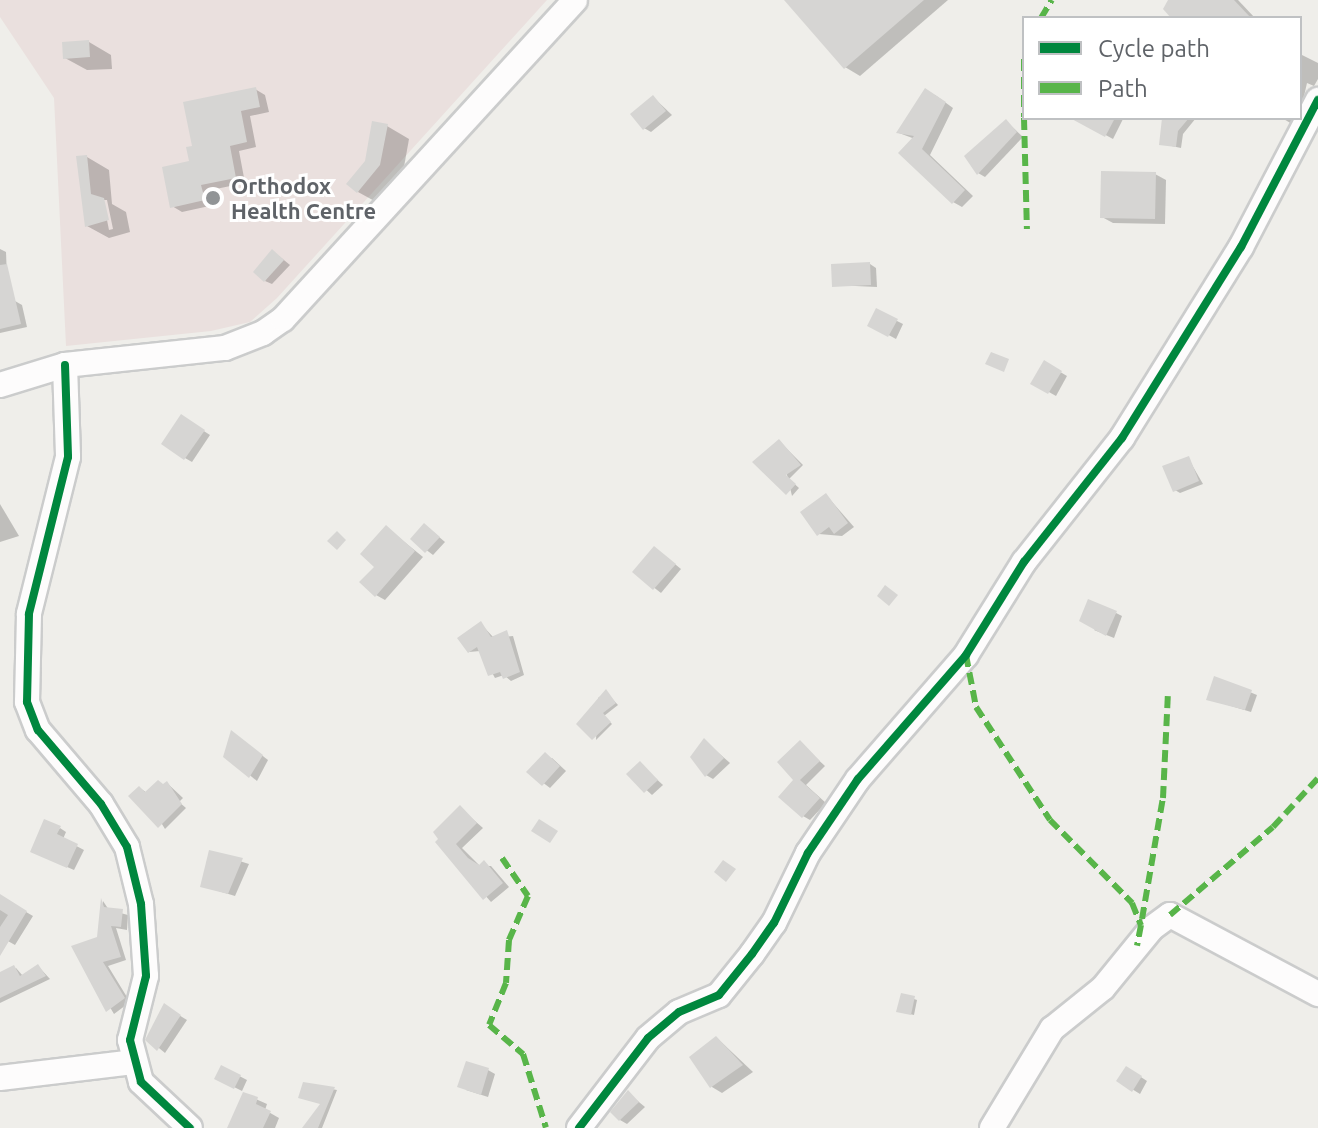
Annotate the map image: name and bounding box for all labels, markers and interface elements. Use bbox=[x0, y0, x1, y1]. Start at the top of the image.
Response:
legend bbox=[1022, 16, 1302, 120]
text: Cycle path bbox=[1098, 35, 1210, 62]
text: Path bbox=[1098, 75, 1148, 102]
place label: Orthodox Health Centre bbox=[231, 172, 376, 224]
marker: Orthodox Health Centre bbox=[202, 187, 224, 209]

